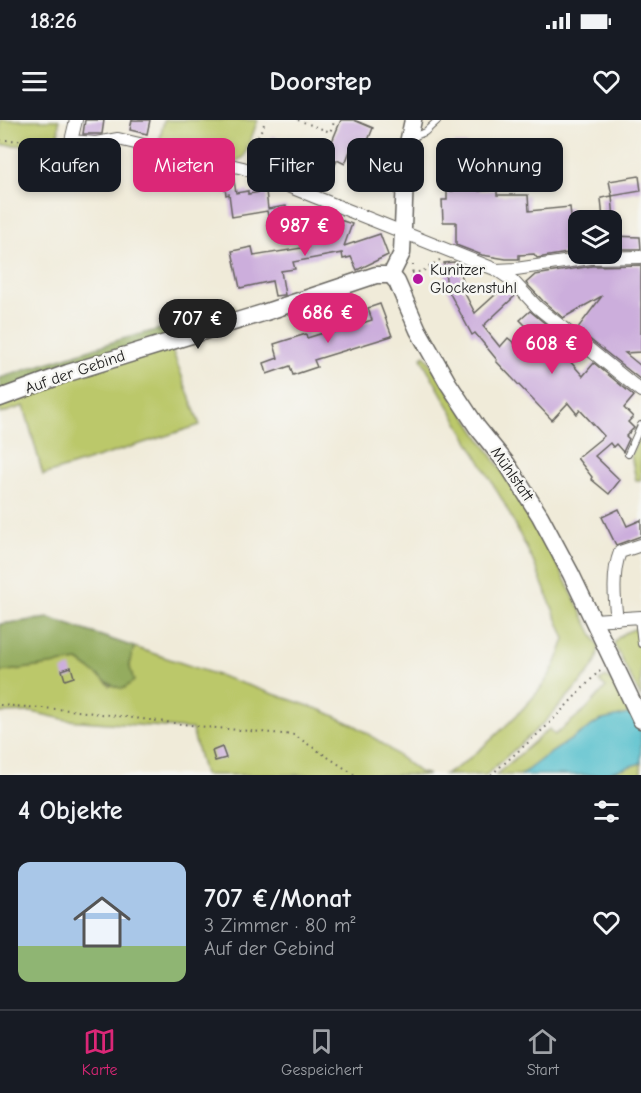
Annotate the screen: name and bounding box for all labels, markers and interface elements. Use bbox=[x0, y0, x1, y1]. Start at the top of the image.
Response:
text: 18:26 bbox=[30, 8, 77, 34]
icon: menu bbox=[18, 65, 51, 98]
icon: heart bbox=[590, 65, 623, 98]
text: Doorstep bbox=[269, 66, 372, 97]
chip: Kaufen bbox=[18, 138, 121, 192]
chip: Mieten bbox=[133, 138, 235, 192]
chip: Filter bbox=[247, 138, 335, 192]
chip: Neu bbox=[347, 138, 424, 192]
chip: Wohnung bbox=[436, 138, 563, 192]
pin: 987 € bbox=[263, 206, 347, 257]
map controls bbox=[568, 210, 622, 264]
button: layers bbox=[568, 210, 622, 264]
text: 987 € bbox=[280, 214, 330, 237]
place label: Kunitzer Glockenstuhl bbox=[430, 261, 517, 297]
marker: Kunitzer Glockenstuhl bbox=[411, 272, 425, 286]
pin: 686 € bbox=[286, 293, 370, 344]
pin: 707 € bbox=[156, 299, 240, 350]
text: 686 € bbox=[302, 301, 354, 324]
text: 707 € bbox=[173, 307, 223, 330]
pin: 608 € bbox=[510, 324, 594, 375]
text: 608 € bbox=[525, 332, 579, 355]
street label: Auf der Gebind bbox=[23, 346, 127, 398]
street label: Mühlstatt bbox=[487, 444, 537, 505]
icon: filters bbox=[590, 795, 623, 828]
text: 4 Objekte bbox=[18, 796, 123, 826]
text: 707 €/Monat bbox=[204, 884, 351, 914]
icon: home bbox=[66, 886, 138, 958]
icon: heart bbox=[590, 906, 623, 939]
text: 3 Zimmer · 80 m² bbox=[204, 914, 356, 937]
text: Auf der Gebind bbox=[204, 937, 335, 960]
tab: Karte bbox=[82, 1025, 118, 1079]
tab: Gespeichert bbox=[281, 1025, 363, 1079]
tab: Start bbox=[526, 1025, 559, 1079]

